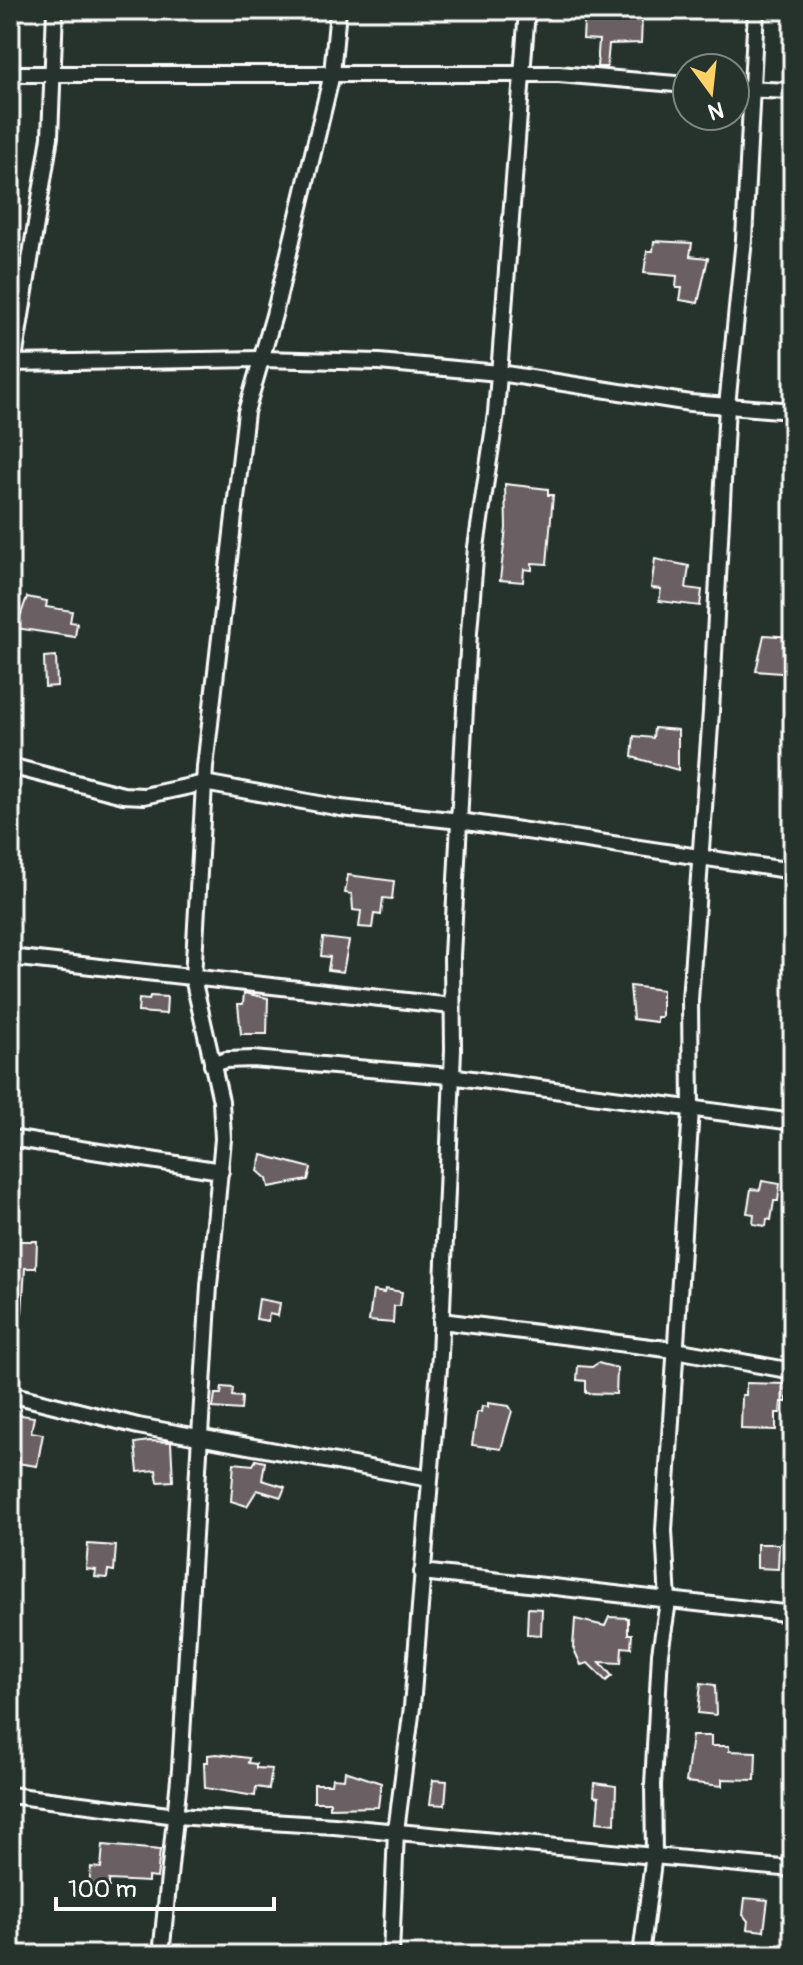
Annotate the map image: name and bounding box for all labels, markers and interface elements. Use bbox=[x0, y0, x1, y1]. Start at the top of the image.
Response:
north arrow bbox=[671, 52, 751, 132]
text: N bbox=[705, 95, 727, 126]
scale bar bbox=[56, 1861, 274, 1911]
text: 100 m bbox=[68, 1875, 137, 1904]

